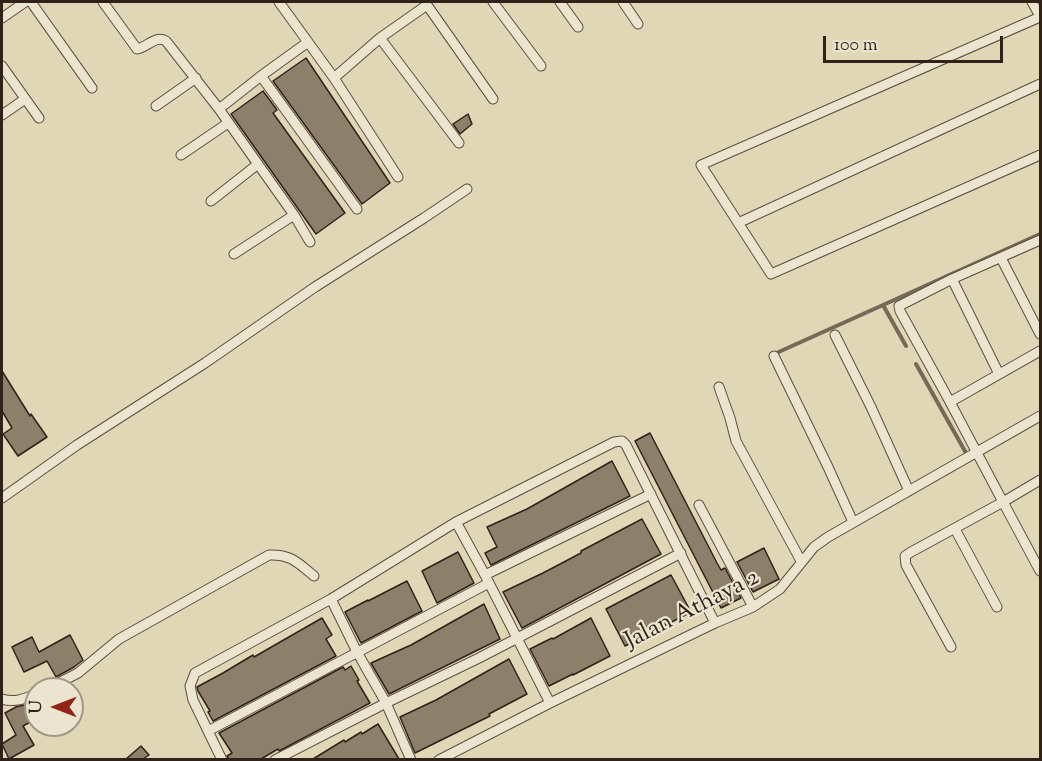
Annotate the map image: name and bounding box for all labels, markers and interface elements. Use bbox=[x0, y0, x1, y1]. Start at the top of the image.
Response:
scale bar bbox=[826, 24, 1006, 62]
text: 100 m bbox=[834, 33, 878, 59]
street label: Jalan Athaya 2 bbox=[621, 565, 765, 657]
north arrow bbox=[24, 677, 84, 737]
text: U bbox=[26, 700, 49, 714]

